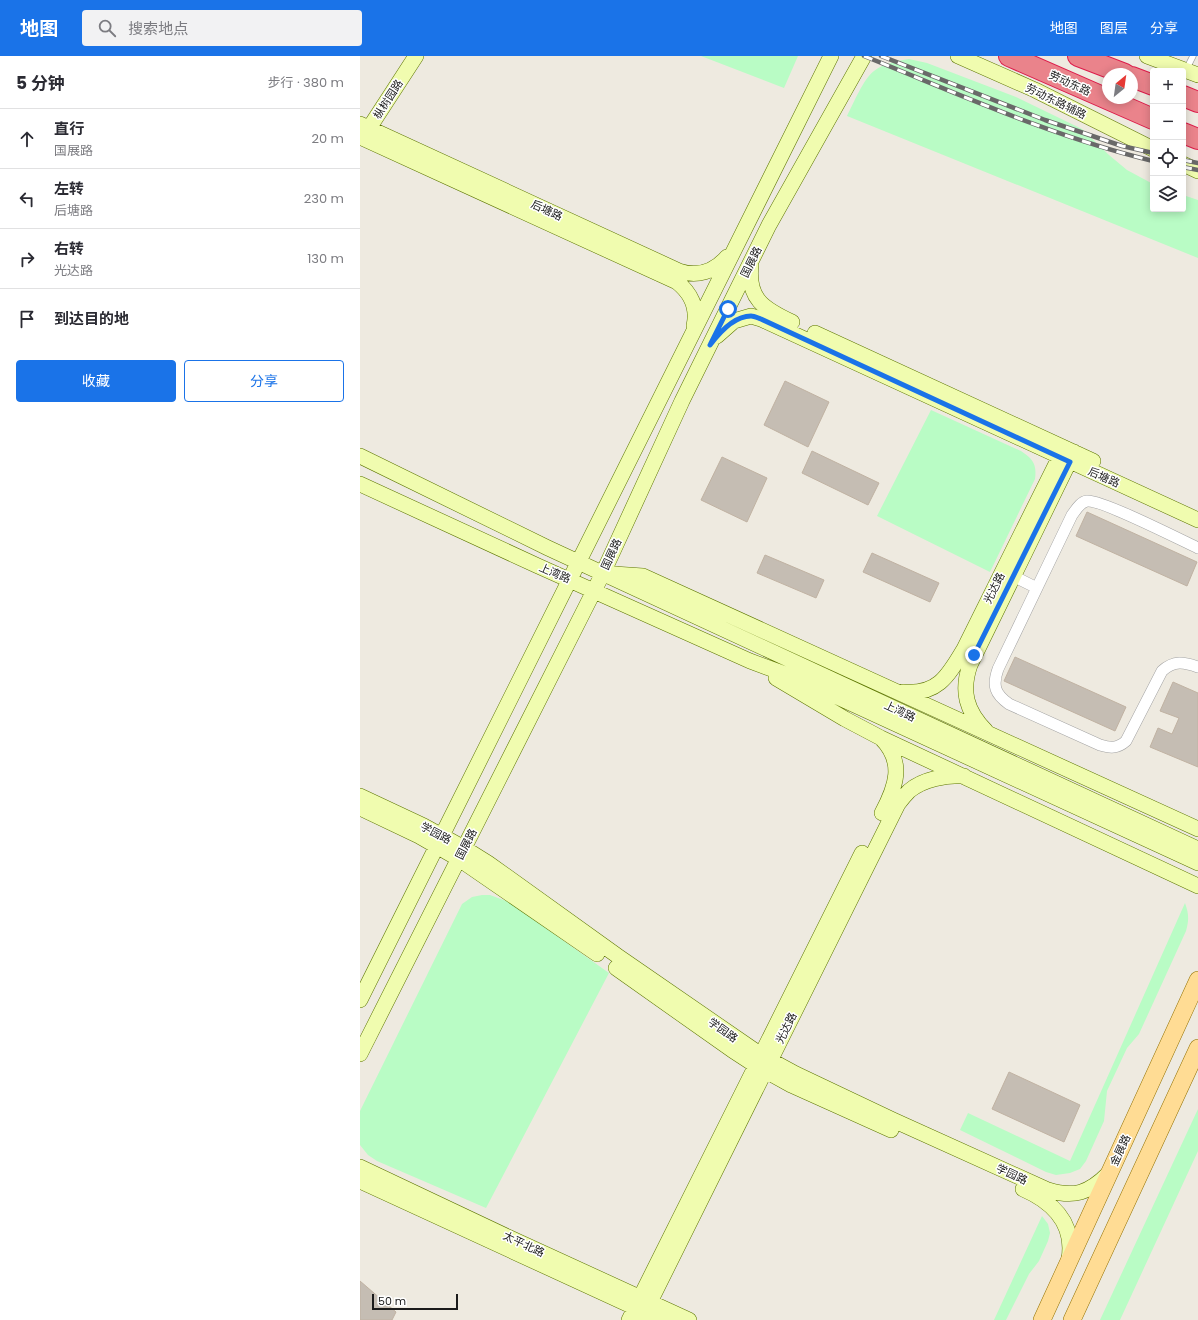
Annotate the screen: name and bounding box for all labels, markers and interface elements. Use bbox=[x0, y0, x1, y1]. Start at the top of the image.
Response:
search box bbox=[82, 10, 362, 46]
text: 地图 bbox=[20, 15, 58, 42]
icon: search bbox=[96, 17, 118, 39]
text: 搜索地点 bbox=[128, 18, 188, 39]
text: 地图 bbox=[1050, 18, 1078, 38]
text: 图层 bbox=[1100, 18, 1128, 38]
text: 分享 bbox=[1150, 18, 1178, 38]
street label: 劳动东路 bbox=[1047, 67, 1093, 99]
north arrow bbox=[1102, 68, 1138, 104]
map controls bbox=[1150, 68, 1186, 212]
button: + bbox=[1150, 68, 1186, 104]
text: 5 分钟 bbox=[16, 71, 65, 95]
text: 步行 · 380 m bbox=[267, 73, 344, 92]
street label: 枞树园路 bbox=[369, 76, 407, 122]
street label: 劳动东路辅路 bbox=[1023, 79, 1089, 123]
button: − bbox=[1150, 104, 1186, 140]
text: 直行 bbox=[54, 118, 84, 139]
icon: ahead bbox=[16, 128, 38, 150]
text: 20 m bbox=[311, 129, 344, 148]
button: locate bbox=[1150, 140, 1186, 176]
text: 国展路 bbox=[54, 141, 93, 160]
button: layers bbox=[1150, 176, 1186, 212]
text: 左转 bbox=[54, 178, 84, 199]
icon: left bbox=[16, 188, 38, 210]
text: 230 m bbox=[304, 189, 344, 208]
street label: 后塘路 bbox=[529, 196, 565, 224]
text: 后塘路 bbox=[54, 201, 93, 220]
text: 右转 bbox=[54, 238, 84, 259]
street label: 国展路 bbox=[737, 244, 765, 280]
icon: right bbox=[16, 248, 38, 270]
text: 130 m bbox=[307, 249, 344, 268]
text: 光达路 bbox=[54, 261, 93, 280]
route start bbox=[719, 300, 737, 318]
icon: arrive bbox=[16, 308, 38, 330]
text: 到达目的地 bbox=[54, 308, 129, 329]
button: 收藏 bbox=[16, 360, 176, 402]
button: 分享 bbox=[184, 360, 344, 402]
street label: 后塘路 bbox=[1086, 463, 1122, 491]
street label: 国展路 bbox=[597, 536, 625, 572]
street label: 上湾路 bbox=[537, 559, 573, 587]
street label: 光达路 bbox=[980, 570, 1008, 606]
route end bbox=[965, 646, 983, 664]
street label: 上湾路 bbox=[882, 697, 918, 725]
street label: 学园路 bbox=[418, 818, 454, 848]
street label: 国展路 bbox=[451, 826, 481, 862]
street label: 光达路 bbox=[772, 1010, 800, 1046]
street label: 学园路 bbox=[705, 1014, 741, 1046]
street label: 金展路 bbox=[1106, 1132, 1134, 1168]
street label: 学园路 bbox=[994, 1160, 1030, 1188]
street label: 太平北路 bbox=[501, 1227, 547, 1261]
scale bar bbox=[372, 1292, 458, 1311]
text: 50 m bbox=[378, 1293, 406, 1309]

